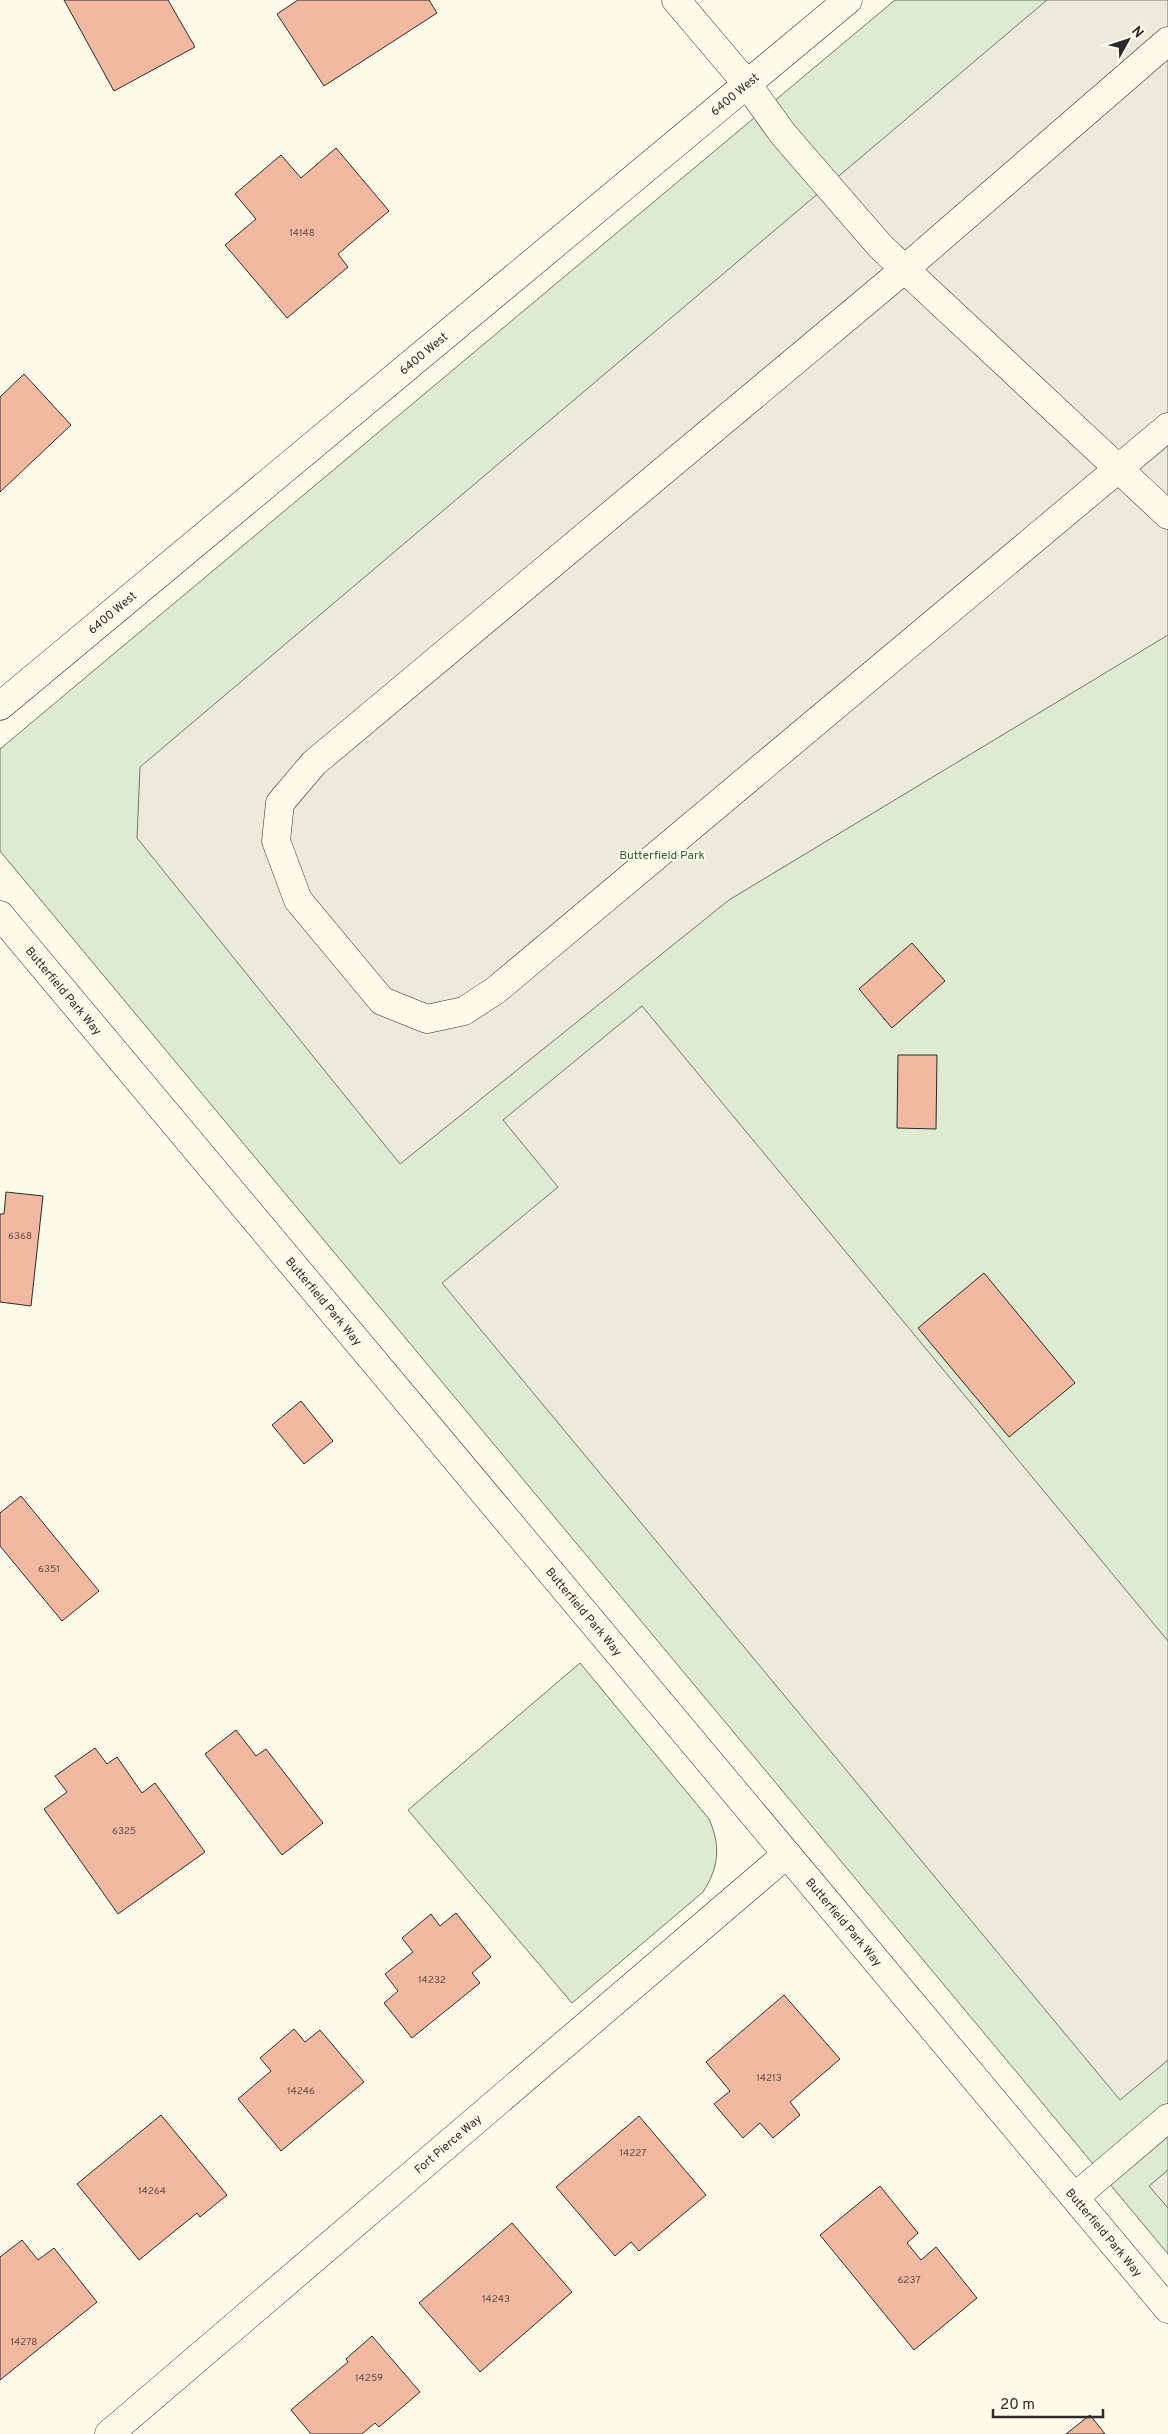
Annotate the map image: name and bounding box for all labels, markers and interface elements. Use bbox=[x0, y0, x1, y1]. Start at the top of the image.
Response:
north arrow bbox=[1103, 15, 1153, 65]
text: N bbox=[1127, 23, 1147, 42]
street label: 6400 West bbox=[708, 70, 763, 120]
house number: 14148 bbox=[289, 227, 315, 240]
street label: 6400 West bbox=[396, 329, 452, 379]
street label: 6400 West bbox=[85, 588, 141, 638]
park label: Butterfield Park bbox=[619, 848, 705, 864]
street label: Butterfield Park Way bbox=[21, 944, 105, 1039]
house number: 6368 bbox=[8, 1230, 32, 1243]
street label: Butterfield Park Way bbox=[281, 1254, 365, 1350]
house number: 6351 bbox=[38, 1563, 60, 1576]
street label: Butterfield Park Way bbox=[541, 1565, 625, 1660]
house number: 6325 bbox=[112, 1825, 136, 1838]
street label: Butterfield Park Way bbox=[801, 1875, 885, 1970]
house number: 14232 bbox=[418, 1974, 446, 1987]
house number: 14213 bbox=[756, 2072, 782, 2085]
house number: 14246 bbox=[287, 2085, 315, 2098]
street label: Fort Pierce Way bbox=[411, 2112, 486, 2178]
house number: 14227 bbox=[619, 2147, 647, 2160]
house number: 14264 bbox=[138, 2185, 166, 2198]
street label: Butterfield Park Way bbox=[1062, 2186, 1145, 2281]
house number: 6237 bbox=[897, 2274, 921, 2287]
house number: 14243 bbox=[482, 2293, 510, 2306]
house number: 14278 bbox=[11, 2336, 37, 2349]
house number: 14259 bbox=[355, 2372, 383, 2385]
scale bar bbox=[993, 2386, 1103, 2418]
text: 20 m bbox=[1000, 2396, 1035, 2415]

